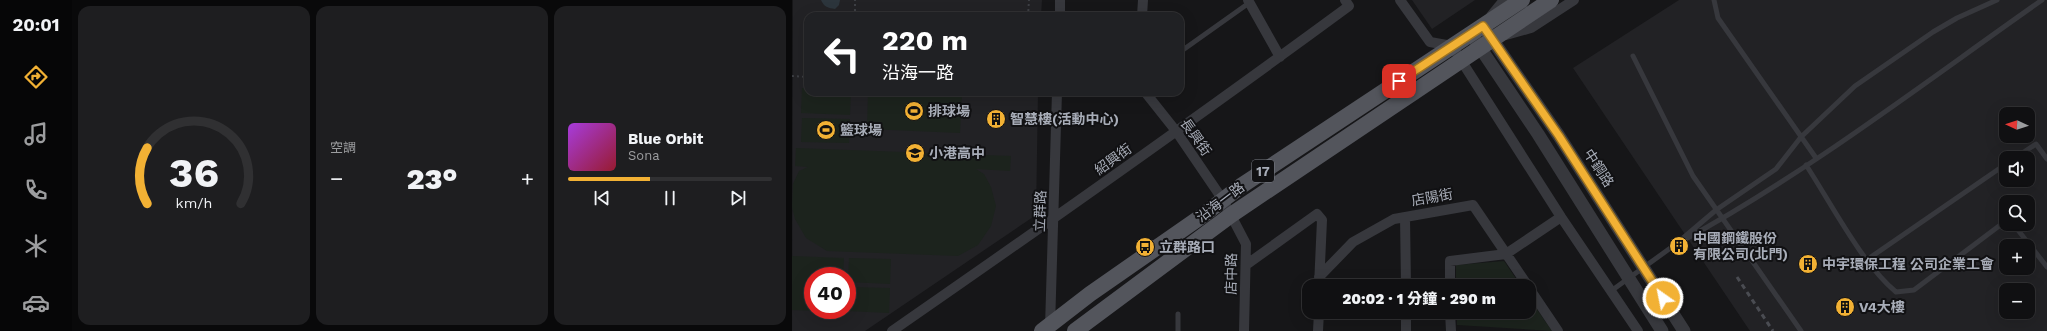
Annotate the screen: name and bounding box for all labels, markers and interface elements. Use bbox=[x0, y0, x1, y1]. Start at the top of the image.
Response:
text: 20:01 bbox=[12, 14, 60, 35]
text: 220 m bbox=[882, 24, 968, 57]
icon: left bbox=[816, 28, 868, 80]
text: 沿海一路 bbox=[882, 62, 954, 83]
icon: directions bbox=[22, 63, 50, 91]
pin bbox=[1382, 64, 1416, 98]
icon: arrive bbox=[1388, 70, 1410, 92]
sports icon: 排球場 bbox=[903, 100, 925, 122]
place label: 排球場 bbox=[928, 103, 970, 119]
north arrow bbox=[1999, 107, 2035, 143]
map controls bbox=[1999, 107, 2035, 319]
building icon: 智慧樓(活動中心) bbox=[985, 108, 1007, 130]
place label: 智慧樓(活動中心) bbox=[1010, 111, 1119, 127]
street label: 長興街 bbox=[1177, 115, 1215, 159]
sports icon: 籃球場 bbox=[815, 119, 837, 141]
icon: music bbox=[22, 120, 50, 148]
place label: 籃球場 bbox=[840, 122, 882, 138]
text: Blue Orbit bbox=[628, 130, 703, 148]
text: 空調 bbox=[330, 140, 356, 155]
street label: 紹興街 bbox=[1091, 140, 1135, 178]
school or university icon: 小港高中 bbox=[904, 142, 926, 164]
place label: 小港高中 bbox=[929, 145, 985, 161]
street label: 中鋼路 bbox=[1581, 146, 1617, 190]
text: 36 bbox=[169, 147, 219, 196]
text: Sona bbox=[628, 148, 660, 163]
button: sound bbox=[1999, 151, 2035, 187]
road number: 17 bbox=[1252, 160, 1274, 182]
text: 23° bbox=[406, 161, 458, 196]
text: − bbox=[330, 166, 343, 191]
text: + bbox=[521, 166, 534, 191]
icon: phone bbox=[22, 176, 50, 204]
street label: 沿海一路 bbox=[1193, 179, 1247, 225]
street label: 店陽街 bbox=[1410, 185, 1454, 209]
icon: previous bbox=[591, 187, 613, 209]
icon: pause bbox=[659, 187, 681, 209]
icon: next bbox=[727, 187, 749, 209]
street label: 立群路 bbox=[1031, 190, 1049, 232]
text: km/h bbox=[176, 194, 212, 210]
button: search bbox=[1999, 195, 2035, 231]
place label: 中國鋼鐵股份 有限公司(北門) bbox=[1693, 230, 1788, 262]
icon: climate bbox=[22, 232, 50, 260]
building icon: 中國鋼鐵股份 有限公司(北門) bbox=[1668, 235, 1690, 257]
bus stop icon: 立群路口 bbox=[1134, 236, 1156, 258]
place label: 立群路口 bbox=[1159, 239, 1215, 255]
button: + bbox=[1999, 239, 2035, 275]
street label: 店中路 bbox=[1223, 253, 1239, 295]
building icon: 中宇環保工程 公司企業工會 bbox=[1797, 253, 1819, 275]
place label: 中宇環保工程 公司企業工會 bbox=[1822, 256, 1994, 272]
speed limit sign: 40 bbox=[804, 267, 856, 319]
position arrow bbox=[1642, 277, 1684, 319]
button: − bbox=[1999, 283, 2035, 319]
icon: car bbox=[22, 289, 50, 317]
text: 20:02 · 1 分鐘 · 290 m bbox=[1342, 290, 1496, 308]
building icon: V4大樓 bbox=[1834, 296, 1856, 318]
place label: V4大樓 bbox=[1859, 299, 1905, 315]

